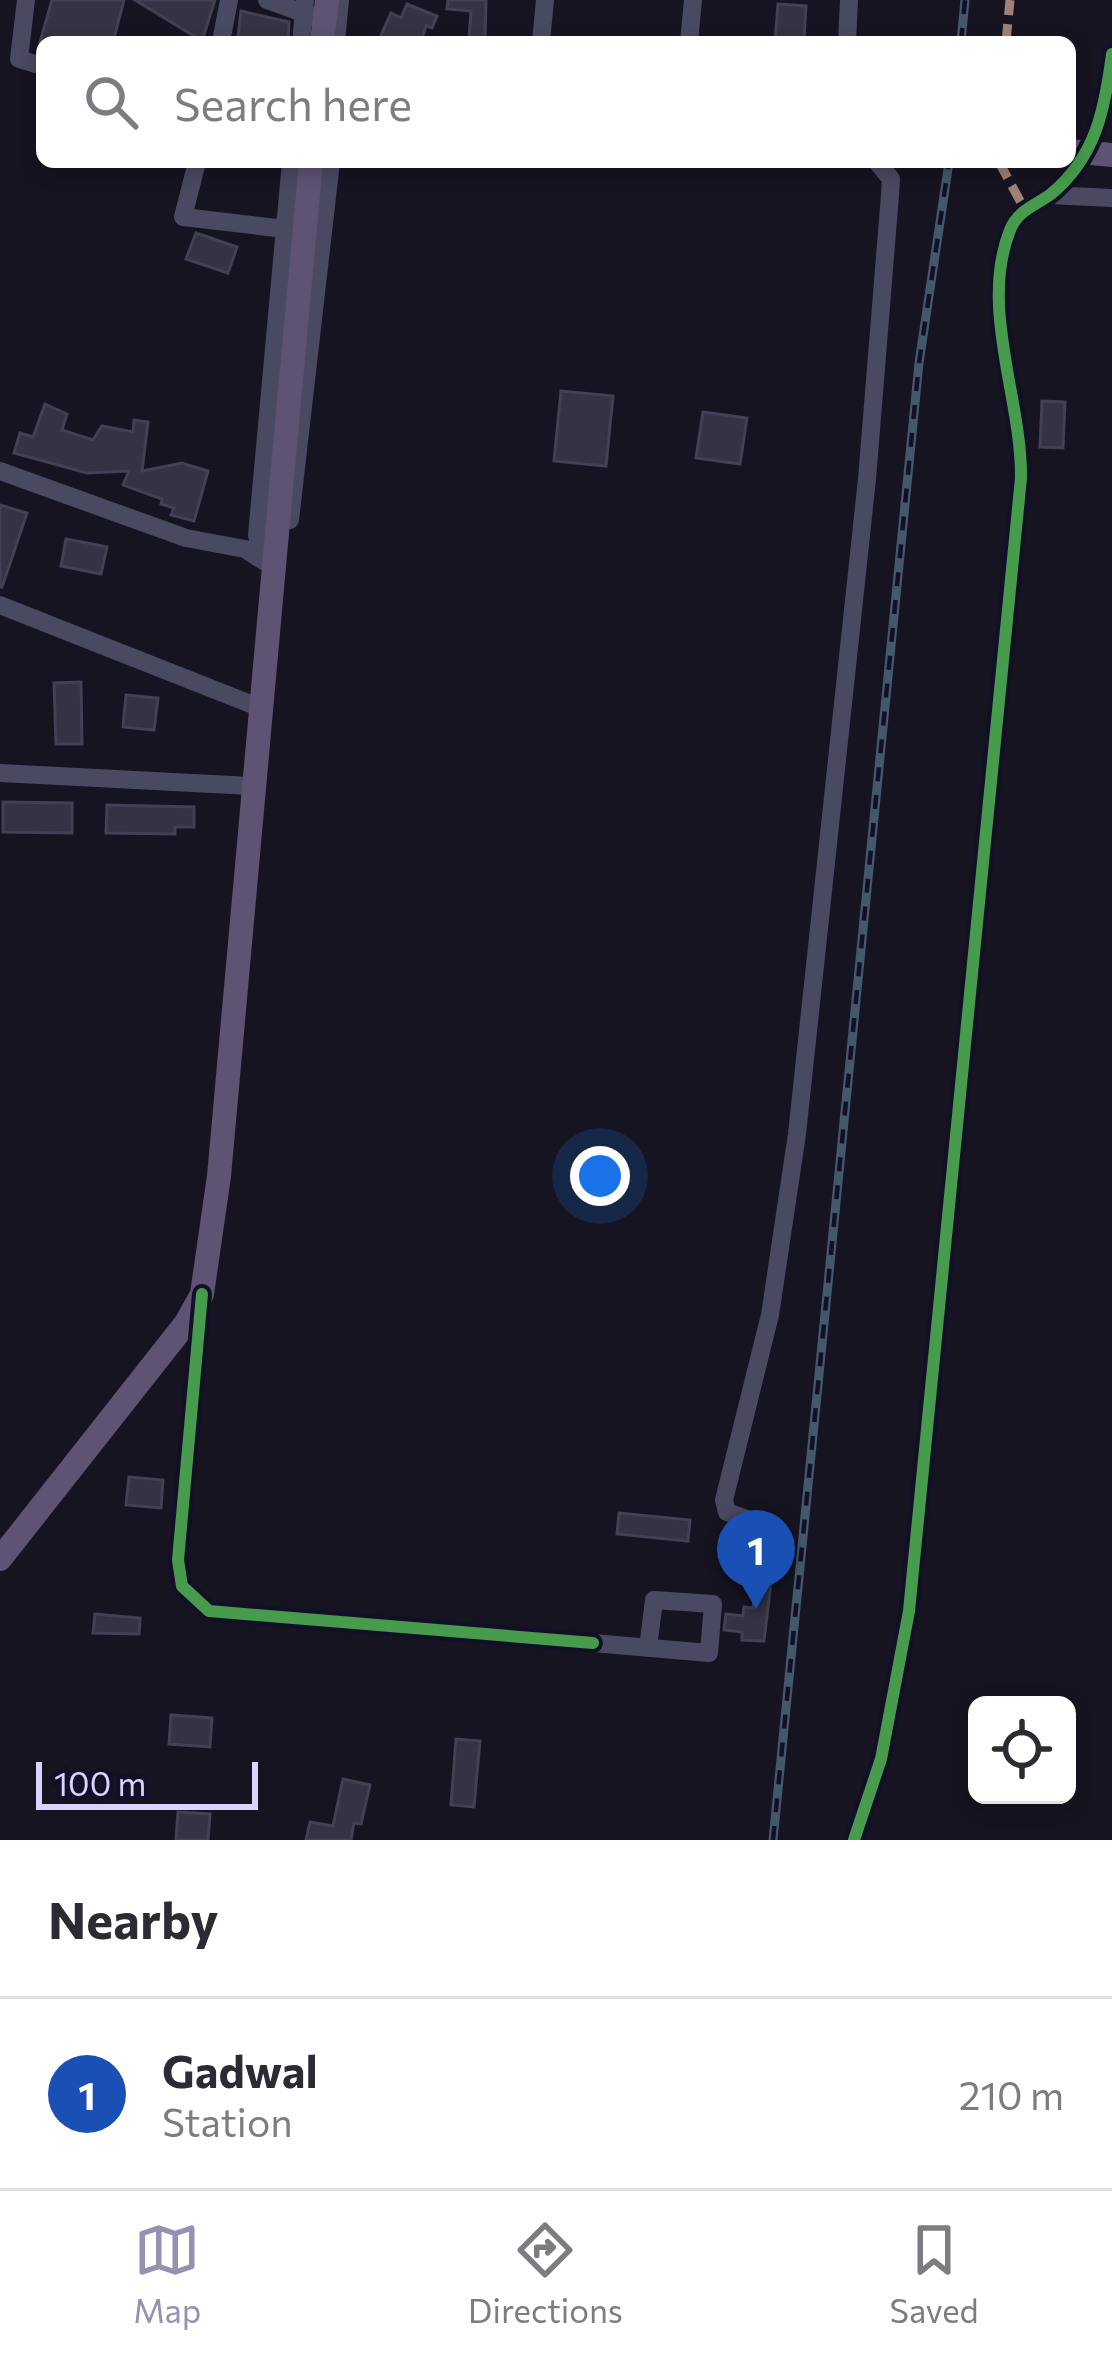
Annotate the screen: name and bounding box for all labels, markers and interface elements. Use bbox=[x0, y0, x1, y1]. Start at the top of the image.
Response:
search box bbox=[36, 36, 1076, 168]
icon: search bbox=[78, 69, 144, 135]
text: Search here bbox=[174, 75, 412, 130]
your location bbox=[570, 1146, 630, 1206]
pin: 1 bbox=[717, 1510, 795, 1609]
map controls bbox=[968, 1696, 1076, 1804]
button: locate bbox=[968, 1696, 1076, 1804]
scale bar bbox=[36, 1756, 258, 1809]
text: 100 m bbox=[54, 1762, 146, 1803]
text: Nearby bbox=[48, 1887, 218, 1950]
text: Gadwal bbox=[162, 2042, 318, 2097]
text: 1 bbox=[78, 2070, 96, 2118]
text: 210 m bbox=[959, 2070, 1064, 2118]
text: Station bbox=[162, 2097, 293, 2145]
tab: Map bbox=[133, 2217, 201, 2330]
tab: Directions bbox=[468, 2217, 623, 2330]
tab: Saved bbox=[890, 2217, 979, 2330]

